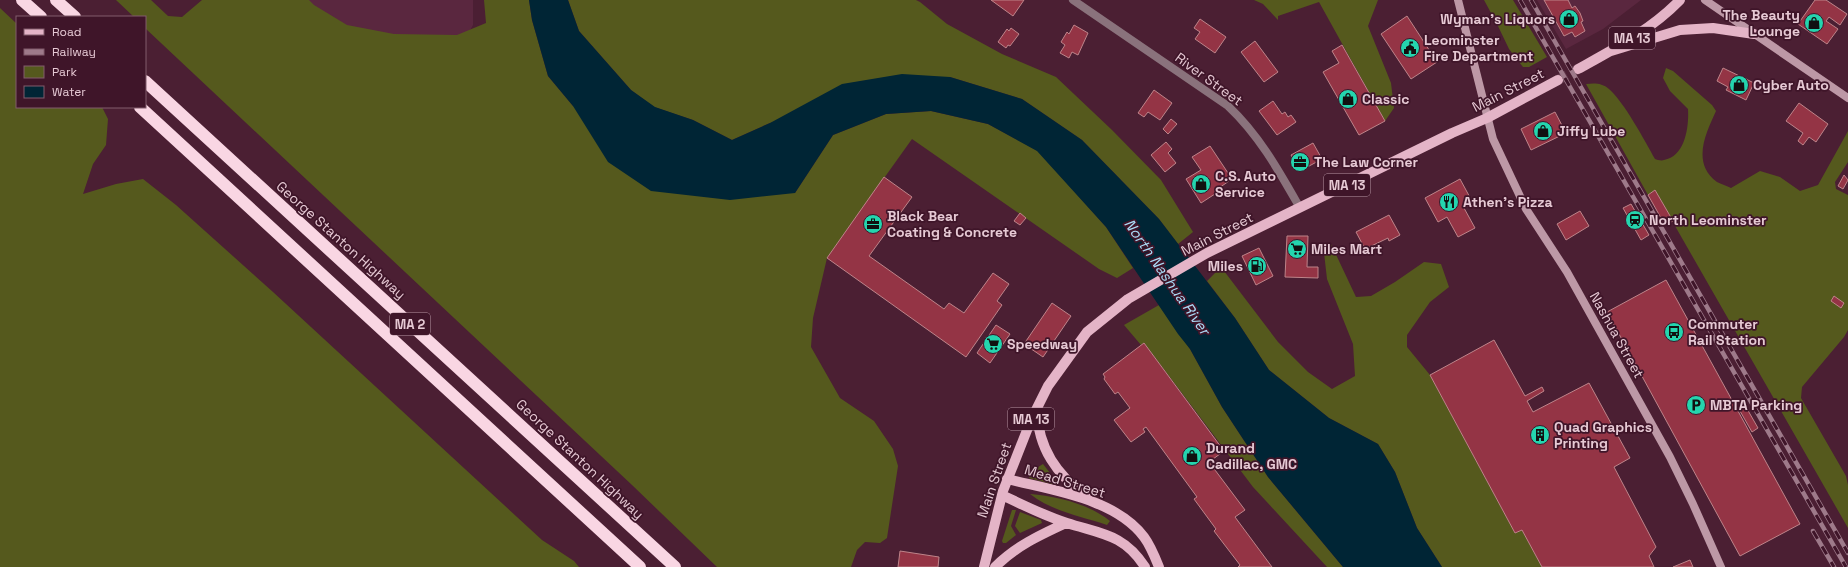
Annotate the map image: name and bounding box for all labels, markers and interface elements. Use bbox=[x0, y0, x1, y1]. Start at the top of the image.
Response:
place label: The Beauty Lounge bbox=[1723, 6, 1800, 40]
shop icon: Wyman's Liquors bbox=[1558, 8, 1580, 30]
place label: Wyman's Liquors bbox=[1440, 10, 1555, 28]
shop icon: The Beauty Lounge bbox=[1803, 12, 1825, 34]
legend bbox=[16, 16, 146, 108]
text: Road bbox=[52, 24, 81, 40]
road number: MA 13 bbox=[1609, 27, 1655, 49]
place label: Leominster Fire Department bbox=[1424, 31, 1533, 65]
public building icon: Leominster Fire Department bbox=[1399, 37, 1421, 59]
text: Railway bbox=[52, 44, 96, 60]
street label: River Street bbox=[1172, 48, 1246, 110]
text: Park bbox=[52, 64, 77, 80]
street label: Main Street bbox=[1469, 64, 1547, 116]
shop icon: Cyber Auto bbox=[1728, 74, 1750, 96]
place label: Cyber Auto bbox=[1753, 76, 1829, 94]
text: Water bbox=[52, 84, 86, 100]
shop icon: Classic bbox=[1337, 88, 1359, 110]
place label: Classic bbox=[1362, 90, 1409, 108]
shop icon: Jiffy Lube bbox=[1532, 120, 1554, 142]
place label: Jiffy Lube bbox=[1557, 122, 1625, 140]
office icon: The Law Corner bbox=[1289, 151, 1311, 173]
place label: The Law Corner bbox=[1314, 153, 1419, 171]
place label: C.S. Auto Service bbox=[1215, 167, 1276, 201]
shop icon: C.S. Auto Service bbox=[1190, 173, 1212, 195]
road number: MA 13 bbox=[1324, 174, 1370, 196]
street label: George Stanton Highway bbox=[272, 177, 410, 303]
restaurant icon: Athen's Pizza bbox=[1438, 191, 1460, 213]
place label: Athen's Pizza bbox=[1463, 193, 1553, 211]
place label: Black Bear Coating & Concrete bbox=[887, 207, 1017, 241]
street label: Main Street bbox=[1178, 208, 1256, 260]
station icon: North Leominster bbox=[1624, 209, 1646, 231]
place label: North Leominster bbox=[1649, 211, 1767, 229]
office icon: Black Bear Coating & Concrete bbox=[862, 213, 884, 235]
water label: North Nashua River bbox=[1120, 215, 1215, 340]
supermarket icon: Miles Mart bbox=[1286, 238, 1308, 260]
place label: Miles Mart bbox=[1311, 240, 1382, 258]
fuel station icon: Miles bbox=[1246, 255, 1268, 277]
place label: Miles bbox=[1208, 257, 1243, 275]
street label: Nashua Street bbox=[1586, 289, 1648, 381]
road number: MA 2 bbox=[390, 313, 430, 335]
place label: Commuter Rail Station bbox=[1688, 315, 1766, 349]
bus stop icon: Commuter Rail Station bbox=[1663, 321, 1685, 343]
supermarket icon: Speedway bbox=[982, 333, 1004, 355]
place label: Speedway bbox=[1007, 335, 1077, 353]
parking icon: MBTA Parking bbox=[1685, 394, 1707, 416]
street label: George Stanton Highway bbox=[512, 395, 648, 523]
place label: MBTA Parking bbox=[1710, 396, 1802, 414]
road number: MA 13 bbox=[1008, 408, 1054, 430]
place label: Quad Graphics Printing bbox=[1554, 418, 1652, 452]
building icon: Quad Graphics Printing bbox=[1529, 424, 1551, 446]
place label: Durand Cadillac, GMC bbox=[1206, 439, 1297, 473]
street label: Main Street bbox=[973, 440, 1015, 520]
shop icon: Durand Cadillac, GMC bbox=[1181, 445, 1203, 467]
street label: Mead Street bbox=[1022, 460, 1108, 502]

